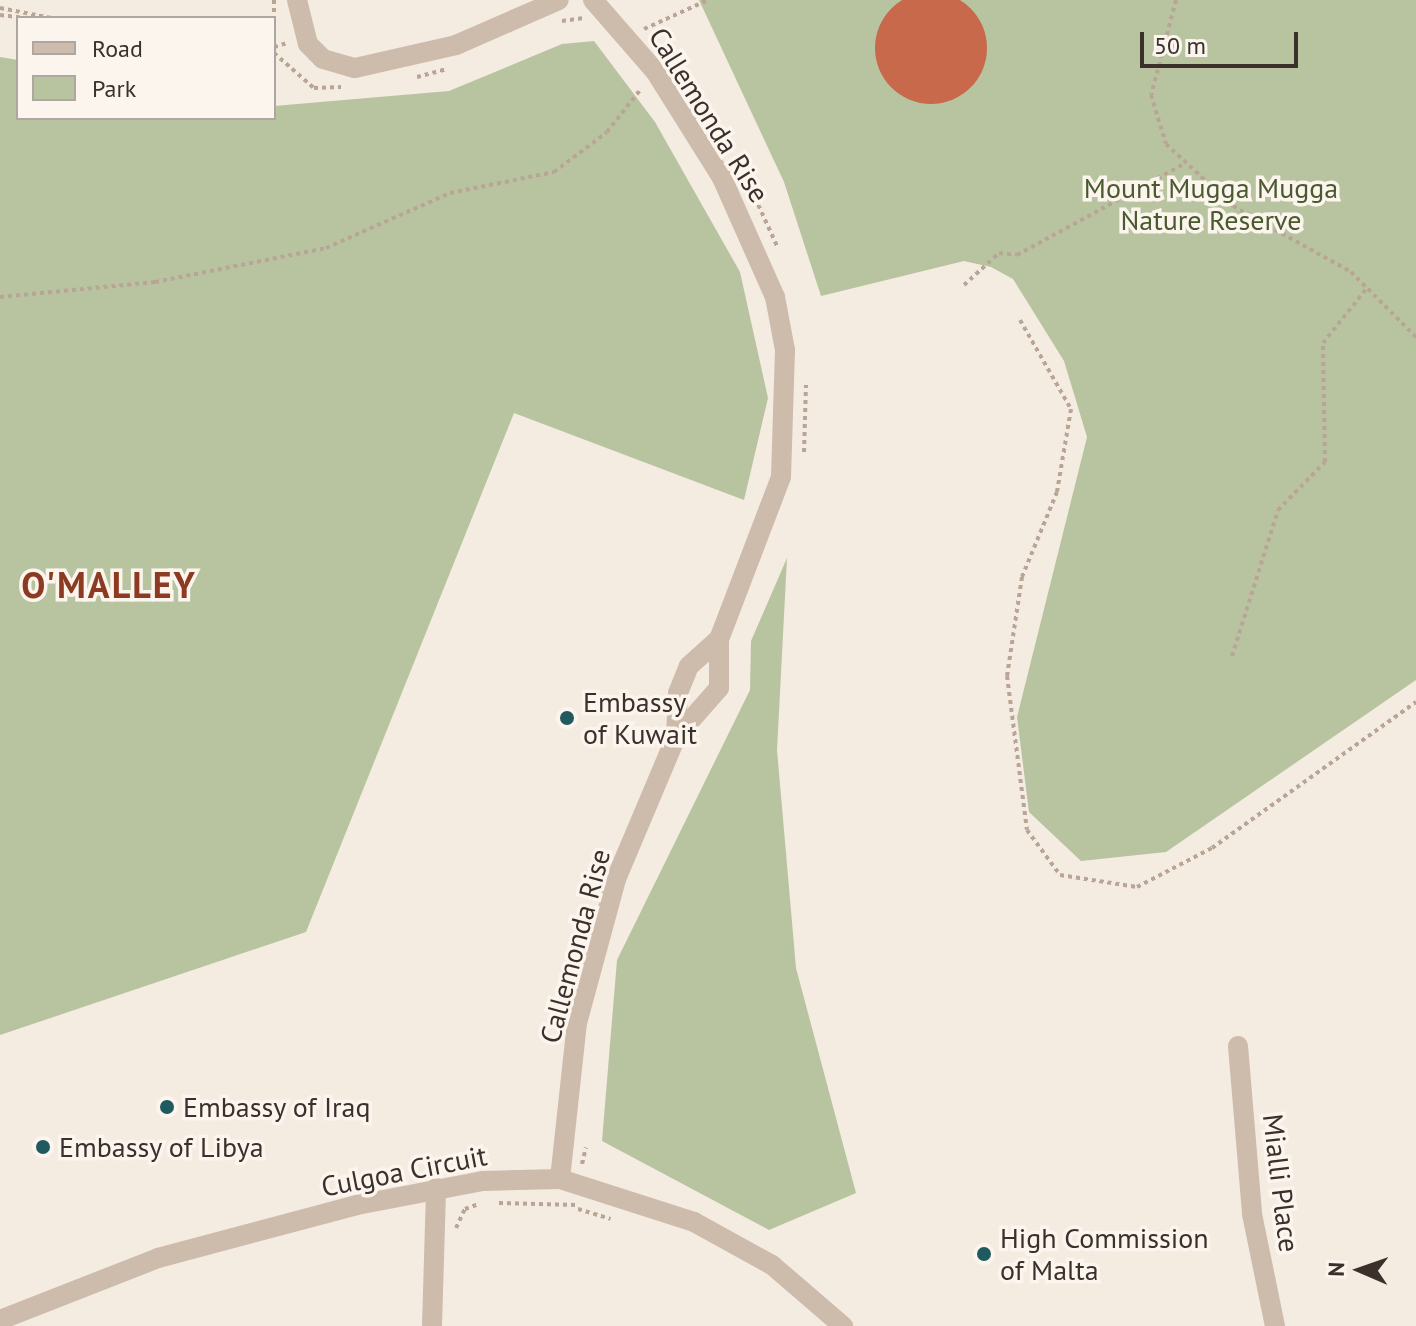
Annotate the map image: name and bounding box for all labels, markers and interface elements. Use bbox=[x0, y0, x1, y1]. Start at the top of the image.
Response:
legend bbox=[16, 16, 276, 120]
scale bar bbox=[1144, 16, 1302, 66]
street label: Callemonda Rise bbox=[642, 21, 776, 209]
text: 50 m bbox=[1154, 30, 1206, 61]
text: Road bbox=[92, 33, 143, 64]
text: Park bbox=[92, 73, 136, 104]
park label: Mount Mugga Mugga Nature Reserve bbox=[1084, 171, 1338, 237]
district label: O'MALLEY bbox=[21, 563, 197, 607]
place label: Embassy of Kuwait bbox=[583, 685, 697, 751]
marker: Embassy of Kuwait bbox=[558, 709, 576, 727]
street label: Callemonda Rise bbox=[533, 845, 617, 1047]
place label: Embassy of Iraq bbox=[183, 1090, 372, 1124]
marker: Embassy of Iraq bbox=[158, 1098, 176, 1116]
street label: Mialli Place bbox=[1256, 1112, 1306, 1254]
place label: Embassy of Libya bbox=[59, 1130, 265, 1164]
marker: Embassy of Libya bbox=[34, 1138, 52, 1156]
street label: Culgoa Circuit bbox=[318, 1138, 490, 1204]
place label: High Commission of Malta bbox=[1000, 1221, 1209, 1287]
north arrow bbox=[1320, 1230, 1400, 1310]
marker: High Commission of Malta bbox=[975, 1245, 993, 1263]
text: N bbox=[1322, 1261, 1350, 1277]

